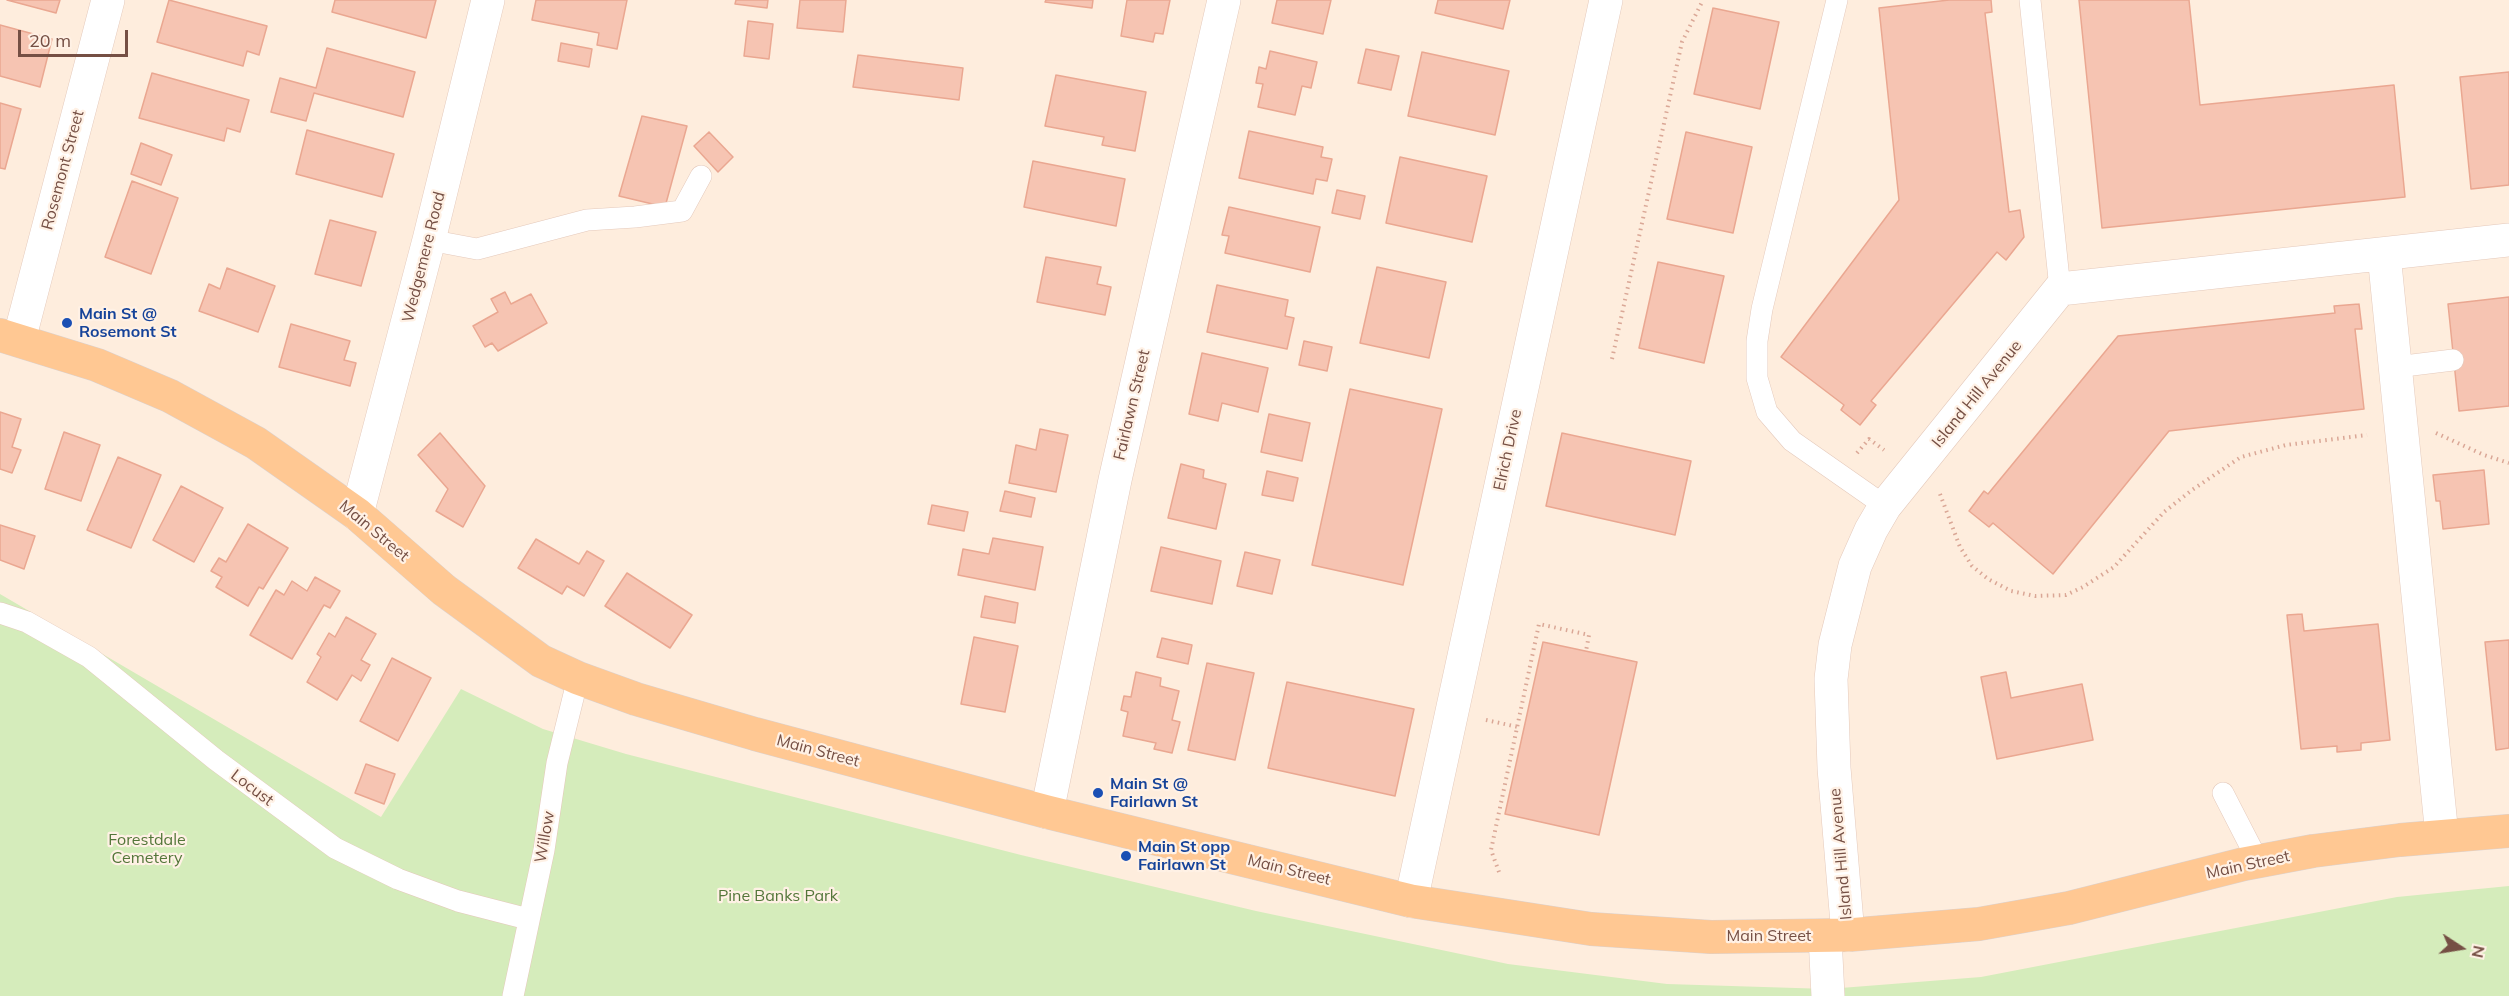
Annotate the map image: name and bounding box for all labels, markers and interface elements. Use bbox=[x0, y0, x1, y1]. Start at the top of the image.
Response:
scale bar bbox=[21, 18, 130, 56]
text: 20 m bbox=[29, 29, 71, 52]
street label: Rosemont Street bbox=[38, 108, 88, 232]
street label: Wedgemere Road bbox=[398, 190, 450, 324]
place label: Main St @ Rosemont St bbox=[79, 304, 177, 342]
marker: Main St @ Rosemont St bbox=[60, 316, 74, 330]
street label: Island Hill Avenue bbox=[1928, 337, 2026, 451]
street label: Fairlawn Street bbox=[1110, 348, 1154, 462]
street label: Elrich Drive bbox=[1490, 407, 1526, 493]
street label: Main Street bbox=[335, 496, 413, 566]
street label: Main Street bbox=[774, 731, 862, 771]
street label: Locust bbox=[227, 766, 277, 810]
place label: Main St @ Fairlawn St bbox=[1110, 774, 1198, 812]
marker: Main St @ Fairlawn St bbox=[1091, 786, 1105, 800]
street label: Island Hill Avenue bbox=[1826, 787, 1856, 921]
street label: Willow bbox=[531, 810, 559, 864]
park label: Forestdale Cemetery bbox=[108, 830, 186, 868]
place label: Main St opp Fairlawn St bbox=[1138, 837, 1230, 875]
street label: Main Street bbox=[2204, 847, 2292, 883]
marker: Main St opp Fairlawn St bbox=[1119, 849, 1133, 863]
street label: Main Street bbox=[1245, 850, 1333, 890]
park label: Pine Banks Park bbox=[718, 886, 838, 906]
north arrow bbox=[2431, 918, 2491, 978]
street label: Main Street bbox=[1727, 926, 1811, 946]
text: N bbox=[2468, 944, 2490, 960]

